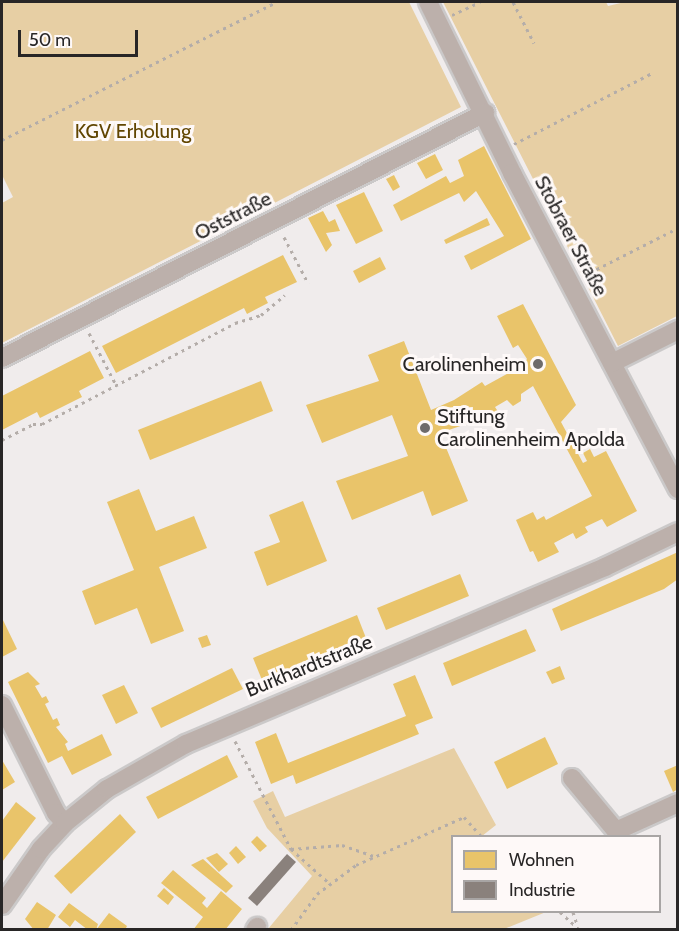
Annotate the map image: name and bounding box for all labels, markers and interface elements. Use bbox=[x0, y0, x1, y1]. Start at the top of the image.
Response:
scale bar bbox=[21, 18, 141, 56]
text: 50 m bbox=[29, 29, 71, 51]
park label: KGV Erholung bbox=[75, 119, 191, 143]
street label: Stobraer Straße bbox=[529, 172, 613, 300]
street label: Oststraße bbox=[191, 187, 275, 245]
place label: Carolinenheim bbox=[403, 352, 526, 376]
marker: Carolinenheim bbox=[531, 357, 545, 371]
place label: Stiftung Carolinenheim Apolda bbox=[437, 404, 625, 451]
marker: Stiftung Carolinenheim Apolda bbox=[418, 421, 432, 435]
street label: Burkhardtstraße bbox=[242, 630, 376, 702]
legend bbox=[451, 835, 661, 913]
text: Wohnen bbox=[509, 849, 574, 871]
text: Industrie bbox=[509, 879, 575, 901]

